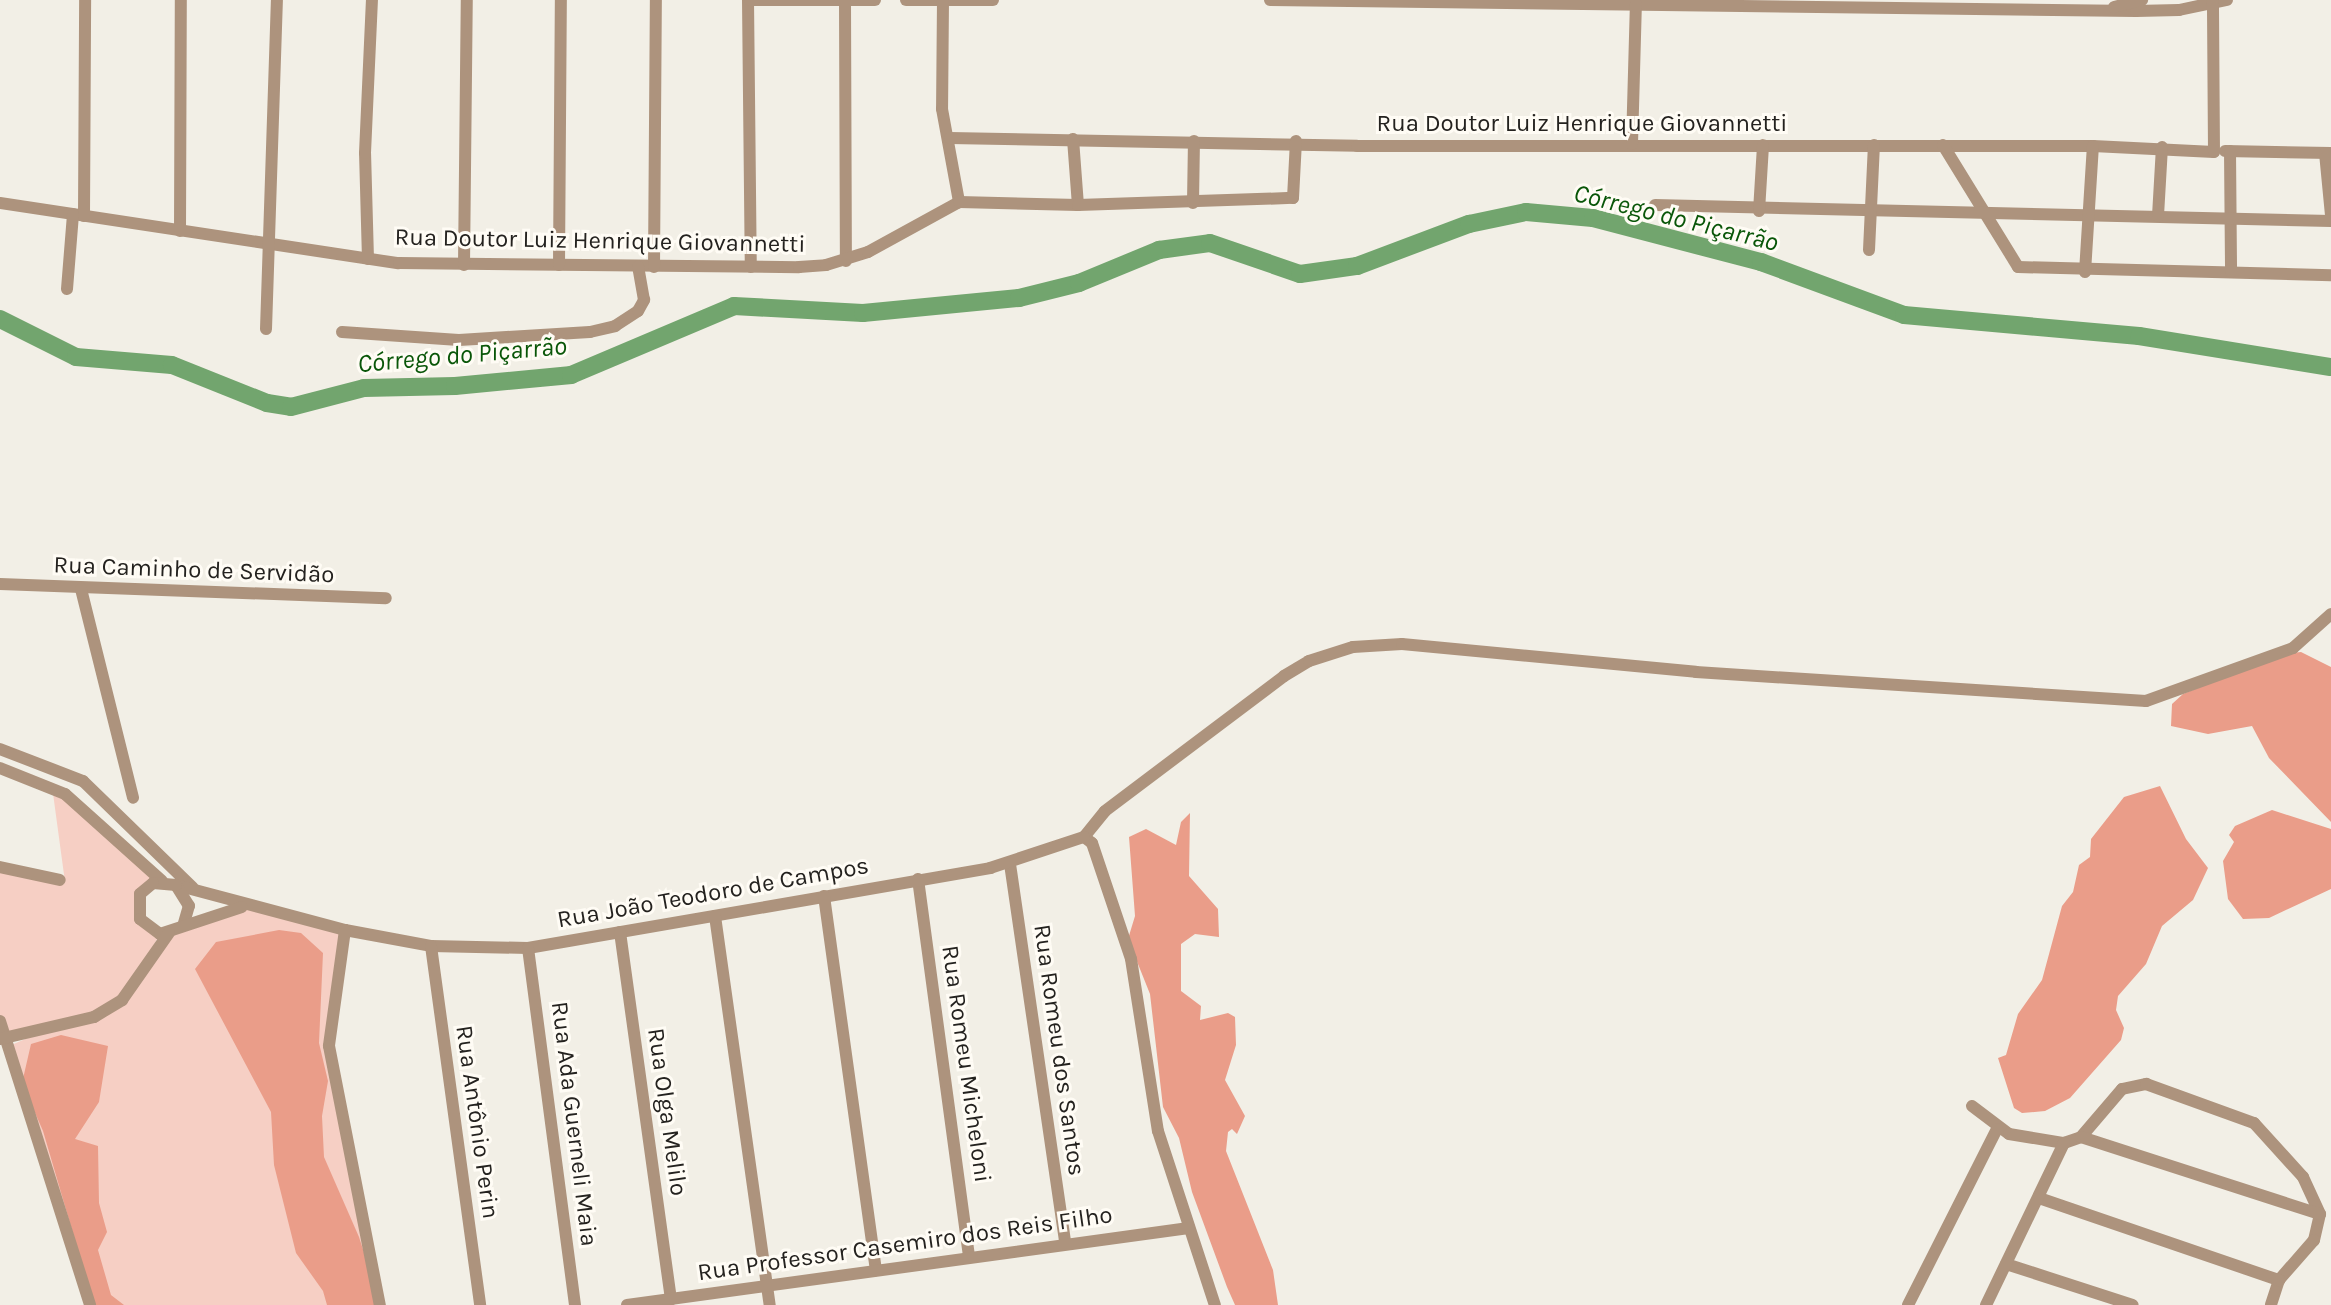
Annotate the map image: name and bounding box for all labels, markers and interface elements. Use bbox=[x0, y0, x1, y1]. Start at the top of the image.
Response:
street label: Rua Doutor Luiz Henrique Giovannetti bbox=[1377, 110, 1787, 138]
water label: Córrego do Piçarrão bbox=[1571, 178, 1781, 258]
street label: Rua Doutor Luiz Henrique Giovannetti bbox=[394, 223, 806, 259]
water label: Córrego do Piçarrão bbox=[356, 330, 568, 380]
street label: Rua Caminho de Servidão bbox=[53, 551, 335, 589]
street label: Rua João Teodoro de Campos bbox=[555, 851, 871, 935]
street label: Rua Romeu dos Santos bbox=[1027, 922, 1091, 1178]
street label: Rua Romeu Micheloni bbox=[935, 944, 997, 1184]
street label: Rua Ada Guerneli Maia bbox=[545, 1000, 603, 1248]
street label: Rua Antônio Perin bbox=[449, 1023, 505, 1221]
street label: Rua Olga Melilo bbox=[641, 1026, 693, 1198]
street label: Rua Professor Casemiro dos Reis Filho bbox=[696, 1201, 1114, 1287]

